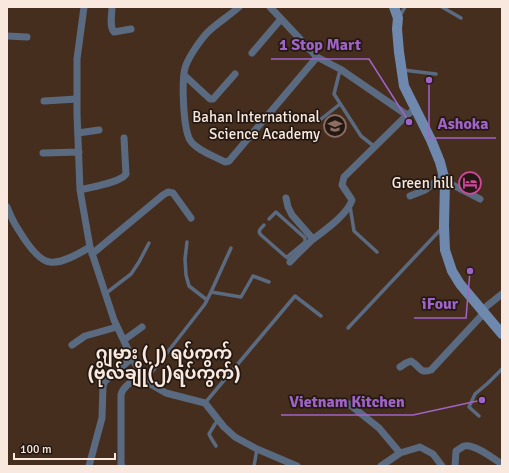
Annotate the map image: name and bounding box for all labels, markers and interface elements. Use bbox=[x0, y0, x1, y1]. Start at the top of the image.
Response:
callout: 1 Stop Mart bbox=[271, 31, 369, 59]
text: 1 Stop Mart bbox=[279, 35, 361, 55]
place label: Bahan International Science Academy bbox=[192, 108, 320, 143]
callout: Ashoka bbox=[429, 110, 496, 138]
school or university icon: Bahan International Science Academy bbox=[322, 113, 348, 139]
text: Ashoka bbox=[438, 114, 488, 134]
hotel icon: Green hill bbox=[457, 170, 483, 196]
place label: Green hill bbox=[392, 174, 454, 192]
callout: iFour bbox=[414, 290, 466, 318]
text: iFour bbox=[422, 294, 459, 314]
district label: ဂျမား (၂) ရပ်ကွက် (ဗိုလ်ချို(၂)ရပ်ကွက်) bbox=[87, 341, 241, 388]
callout: Vietnam Kitchen bbox=[281, 387, 413, 415]
text: Vietnam Kitchen bbox=[289, 392, 405, 412]
scale bar bbox=[14, 435, 115, 461]
text: 100 m bbox=[20, 442, 52, 457]

